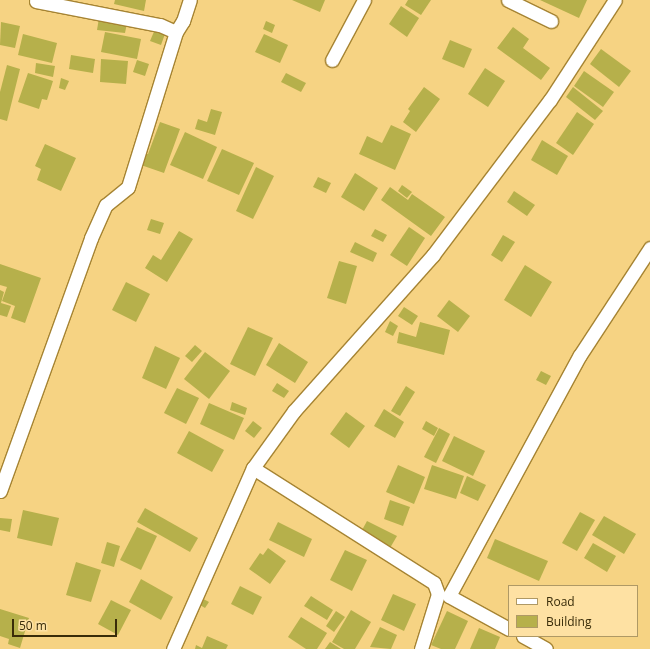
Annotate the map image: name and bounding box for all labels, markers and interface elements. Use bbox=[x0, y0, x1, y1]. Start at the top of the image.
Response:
legend bbox=[508, 585, 638, 637]
text: Road bbox=[546, 593, 575, 610]
scale bar bbox=[14, 611, 119, 637]
text: Building bbox=[546, 613, 591, 630]
text: 50 m bbox=[19, 617, 47, 634]

